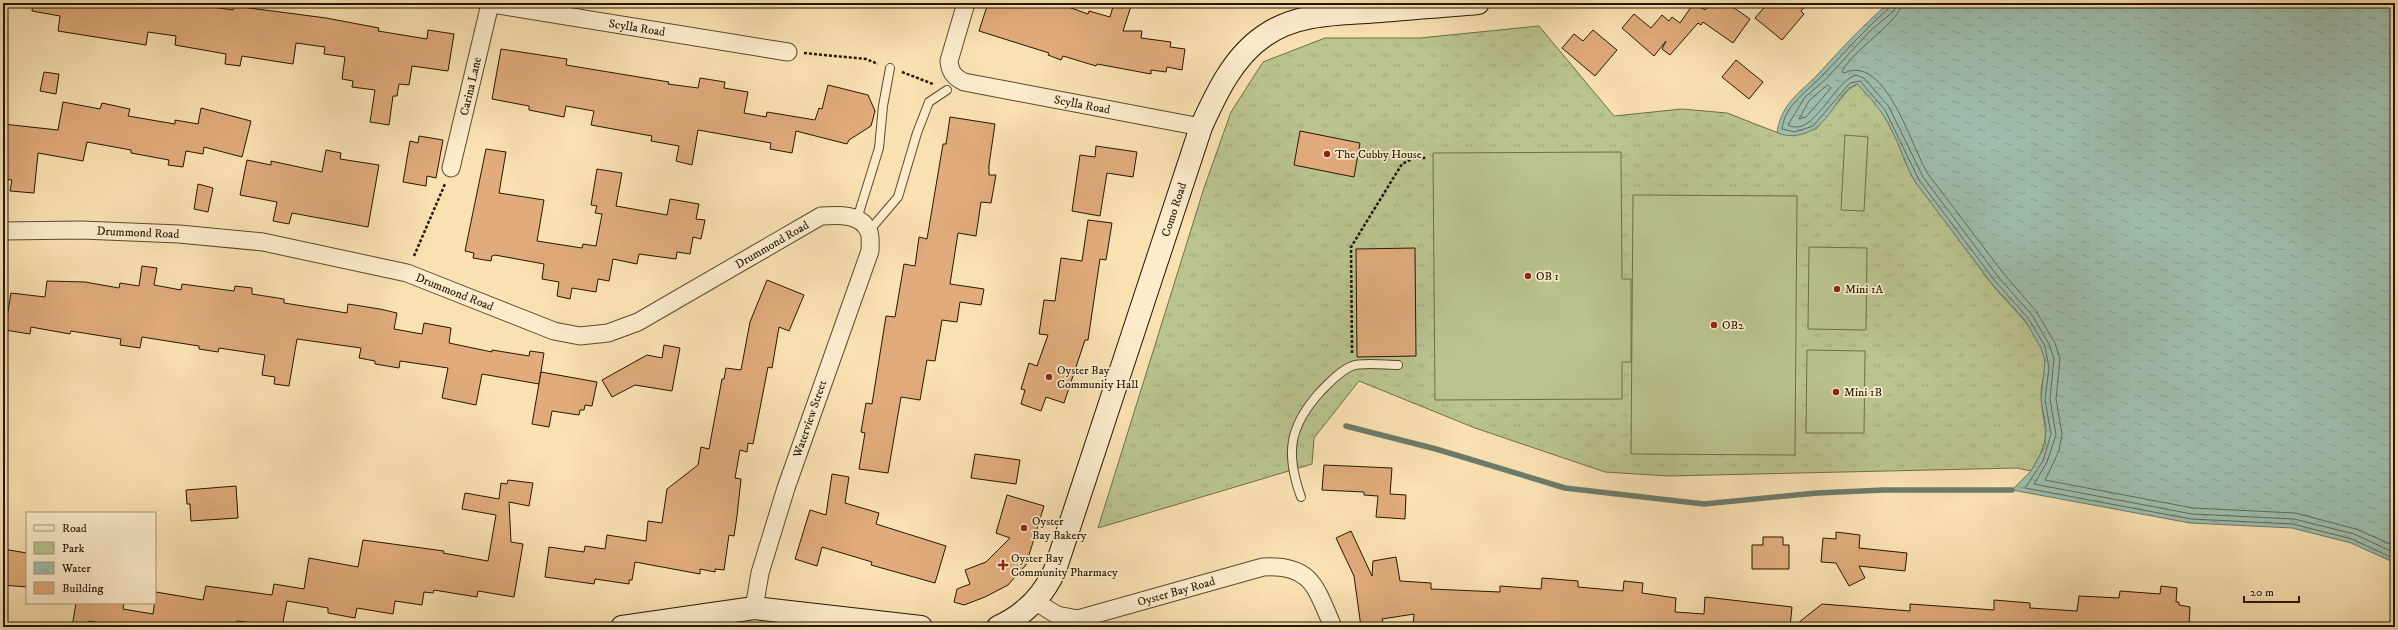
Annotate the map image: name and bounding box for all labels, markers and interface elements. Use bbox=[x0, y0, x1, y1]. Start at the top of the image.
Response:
street label: Scylla Road bbox=[608, 16, 666, 39]
street label: Carina Lane bbox=[456, 56, 485, 117]
street label: Scylla Road bbox=[1053, 92, 1111, 117]
place label: The Cubby House bbox=[1335, 147, 1422, 162]
marker: The Cubby House bbox=[1322, 149, 1332, 159]
street label: Como Road bbox=[1158, 181, 1190, 239]
street label: Drummond Road bbox=[732, 217, 811, 272]
street label: Drummond Road bbox=[96, 223, 180, 242]
place label: OB 1 bbox=[1536, 269, 1559, 284]
street label: Drummond Road bbox=[413, 270, 496, 314]
marker: OB 1 bbox=[1523, 271, 1533, 281]
place label: Mini 1A bbox=[1845, 282, 1883, 297]
marker: Mini 1A bbox=[1832, 284, 1842, 294]
place label: OB2 bbox=[1722, 318, 1744, 333]
marker: OB2 bbox=[1709, 320, 1719, 330]
place label: Oyster Bay Community Hall bbox=[1057, 363, 1139, 392]
marker: Oyster Bay Community Hall bbox=[1044, 372, 1054, 382]
street label: Waterview Street bbox=[789, 378, 830, 461]
place label: Mini 1B bbox=[1844, 385, 1882, 400]
marker: Mini 1B bbox=[1831, 387, 1841, 397]
legend bbox=[26, 512, 156, 604]
place label: Oyster Bay Bakery bbox=[1032, 514, 1087, 543]
text: Road bbox=[62, 521, 87, 536]
marker: Oyster Bay Bakery bbox=[1019, 523, 1029, 533]
text: Park bbox=[62, 541, 84, 556]
place label: Oyster Bay Community Pharmacy bbox=[1011, 551, 1118, 580]
marker: Oyster Bay Community Pharmacy bbox=[998, 560, 1008, 570]
text: Water bbox=[61, 561, 91, 576]
street label: Oyster Bay Road bbox=[1136, 573, 1217, 609]
scale bar bbox=[2244, 578, 2299, 604]
text: Building bbox=[62, 581, 103, 596]
text: 20 m bbox=[2250, 585, 2274, 600]

